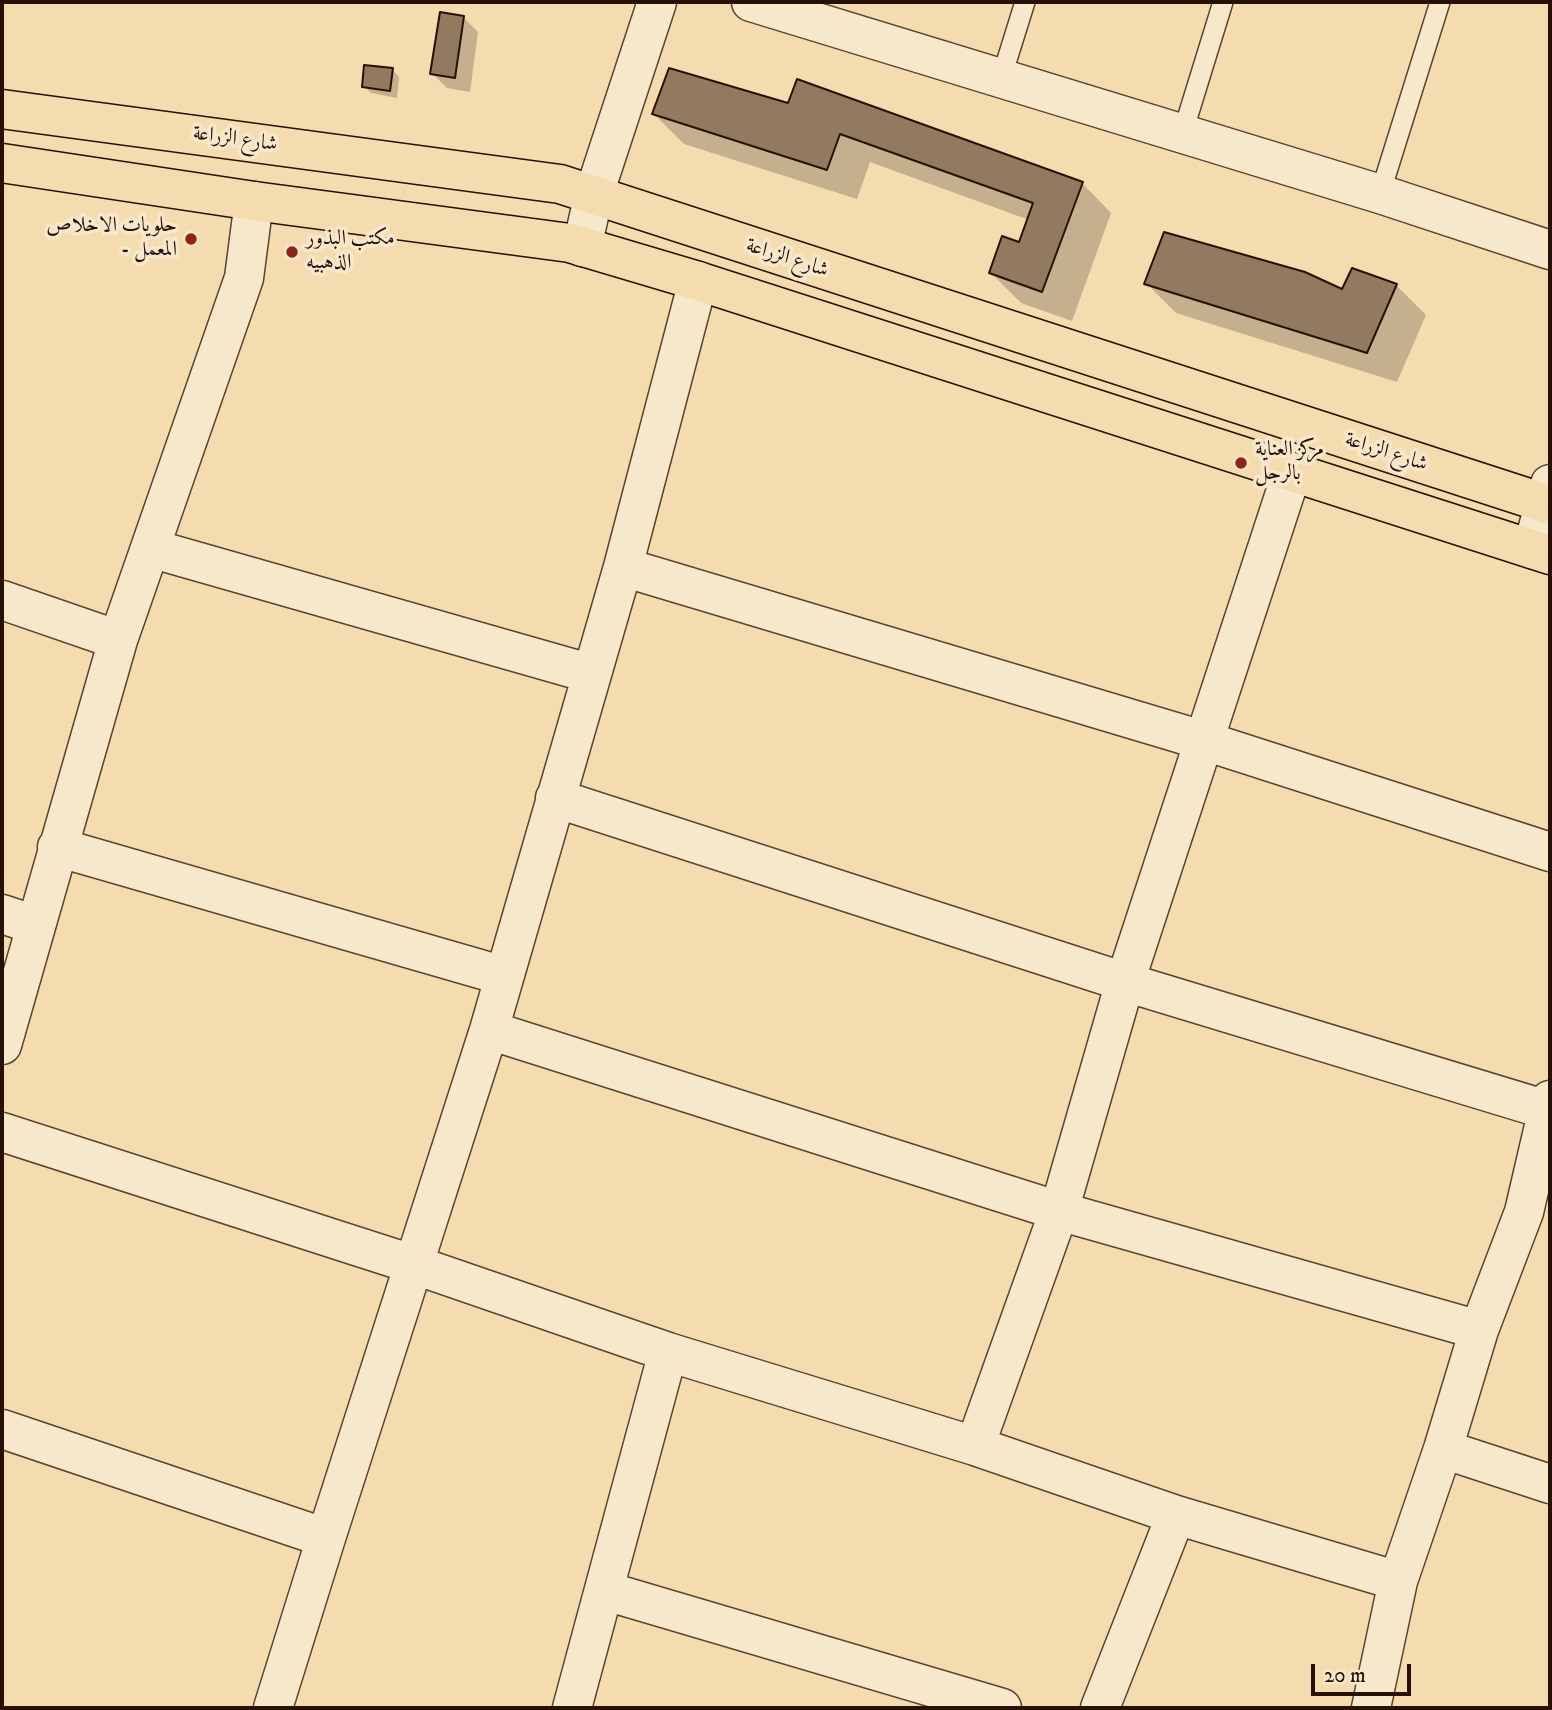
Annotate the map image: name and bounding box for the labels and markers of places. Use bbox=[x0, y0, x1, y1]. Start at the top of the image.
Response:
place label: حلويات الاخلاص - المعمل bbox=[46, 214, 177, 264]
place label: مكتب البذور الذهبيه bbox=[306, 227, 395, 277]
marker: حلويات الاخلاص - المعمل bbox=[183, 231, 199, 247]
marker: مكتب البذور الذهبيه bbox=[284, 244, 300, 260]
place label: مركز العناية بالرجل bbox=[1255, 438, 1324, 488]
marker: مركز العناية بالرجل bbox=[1233, 455, 1249, 471]

